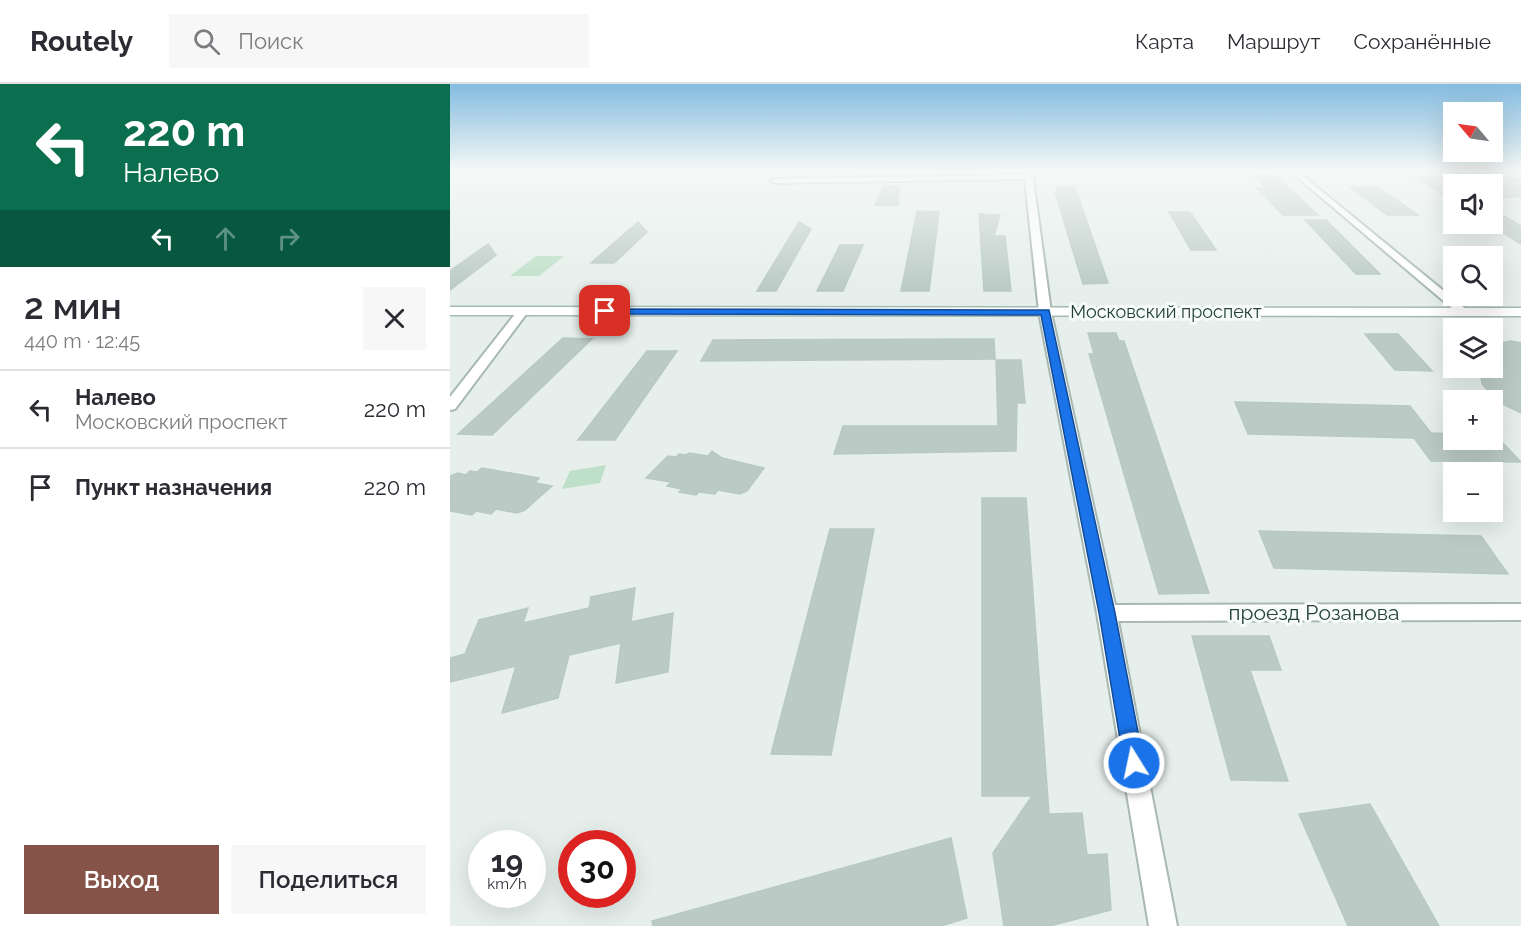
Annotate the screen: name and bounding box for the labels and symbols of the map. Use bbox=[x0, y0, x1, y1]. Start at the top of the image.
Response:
north arrow bbox=[1443, 102, 1503, 162]
pin bbox=[579, 285, 630, 336]
street label: Московский проспект bbox=[1070, 301, 1262, 322]
street label: проезд Розанова bbox=[1229, 600, 1399, 625]
position arrow bbox=[1102, 731, 1166, 795]
speed limit sign: 30 bbox=[558, 830, 636, 908]

